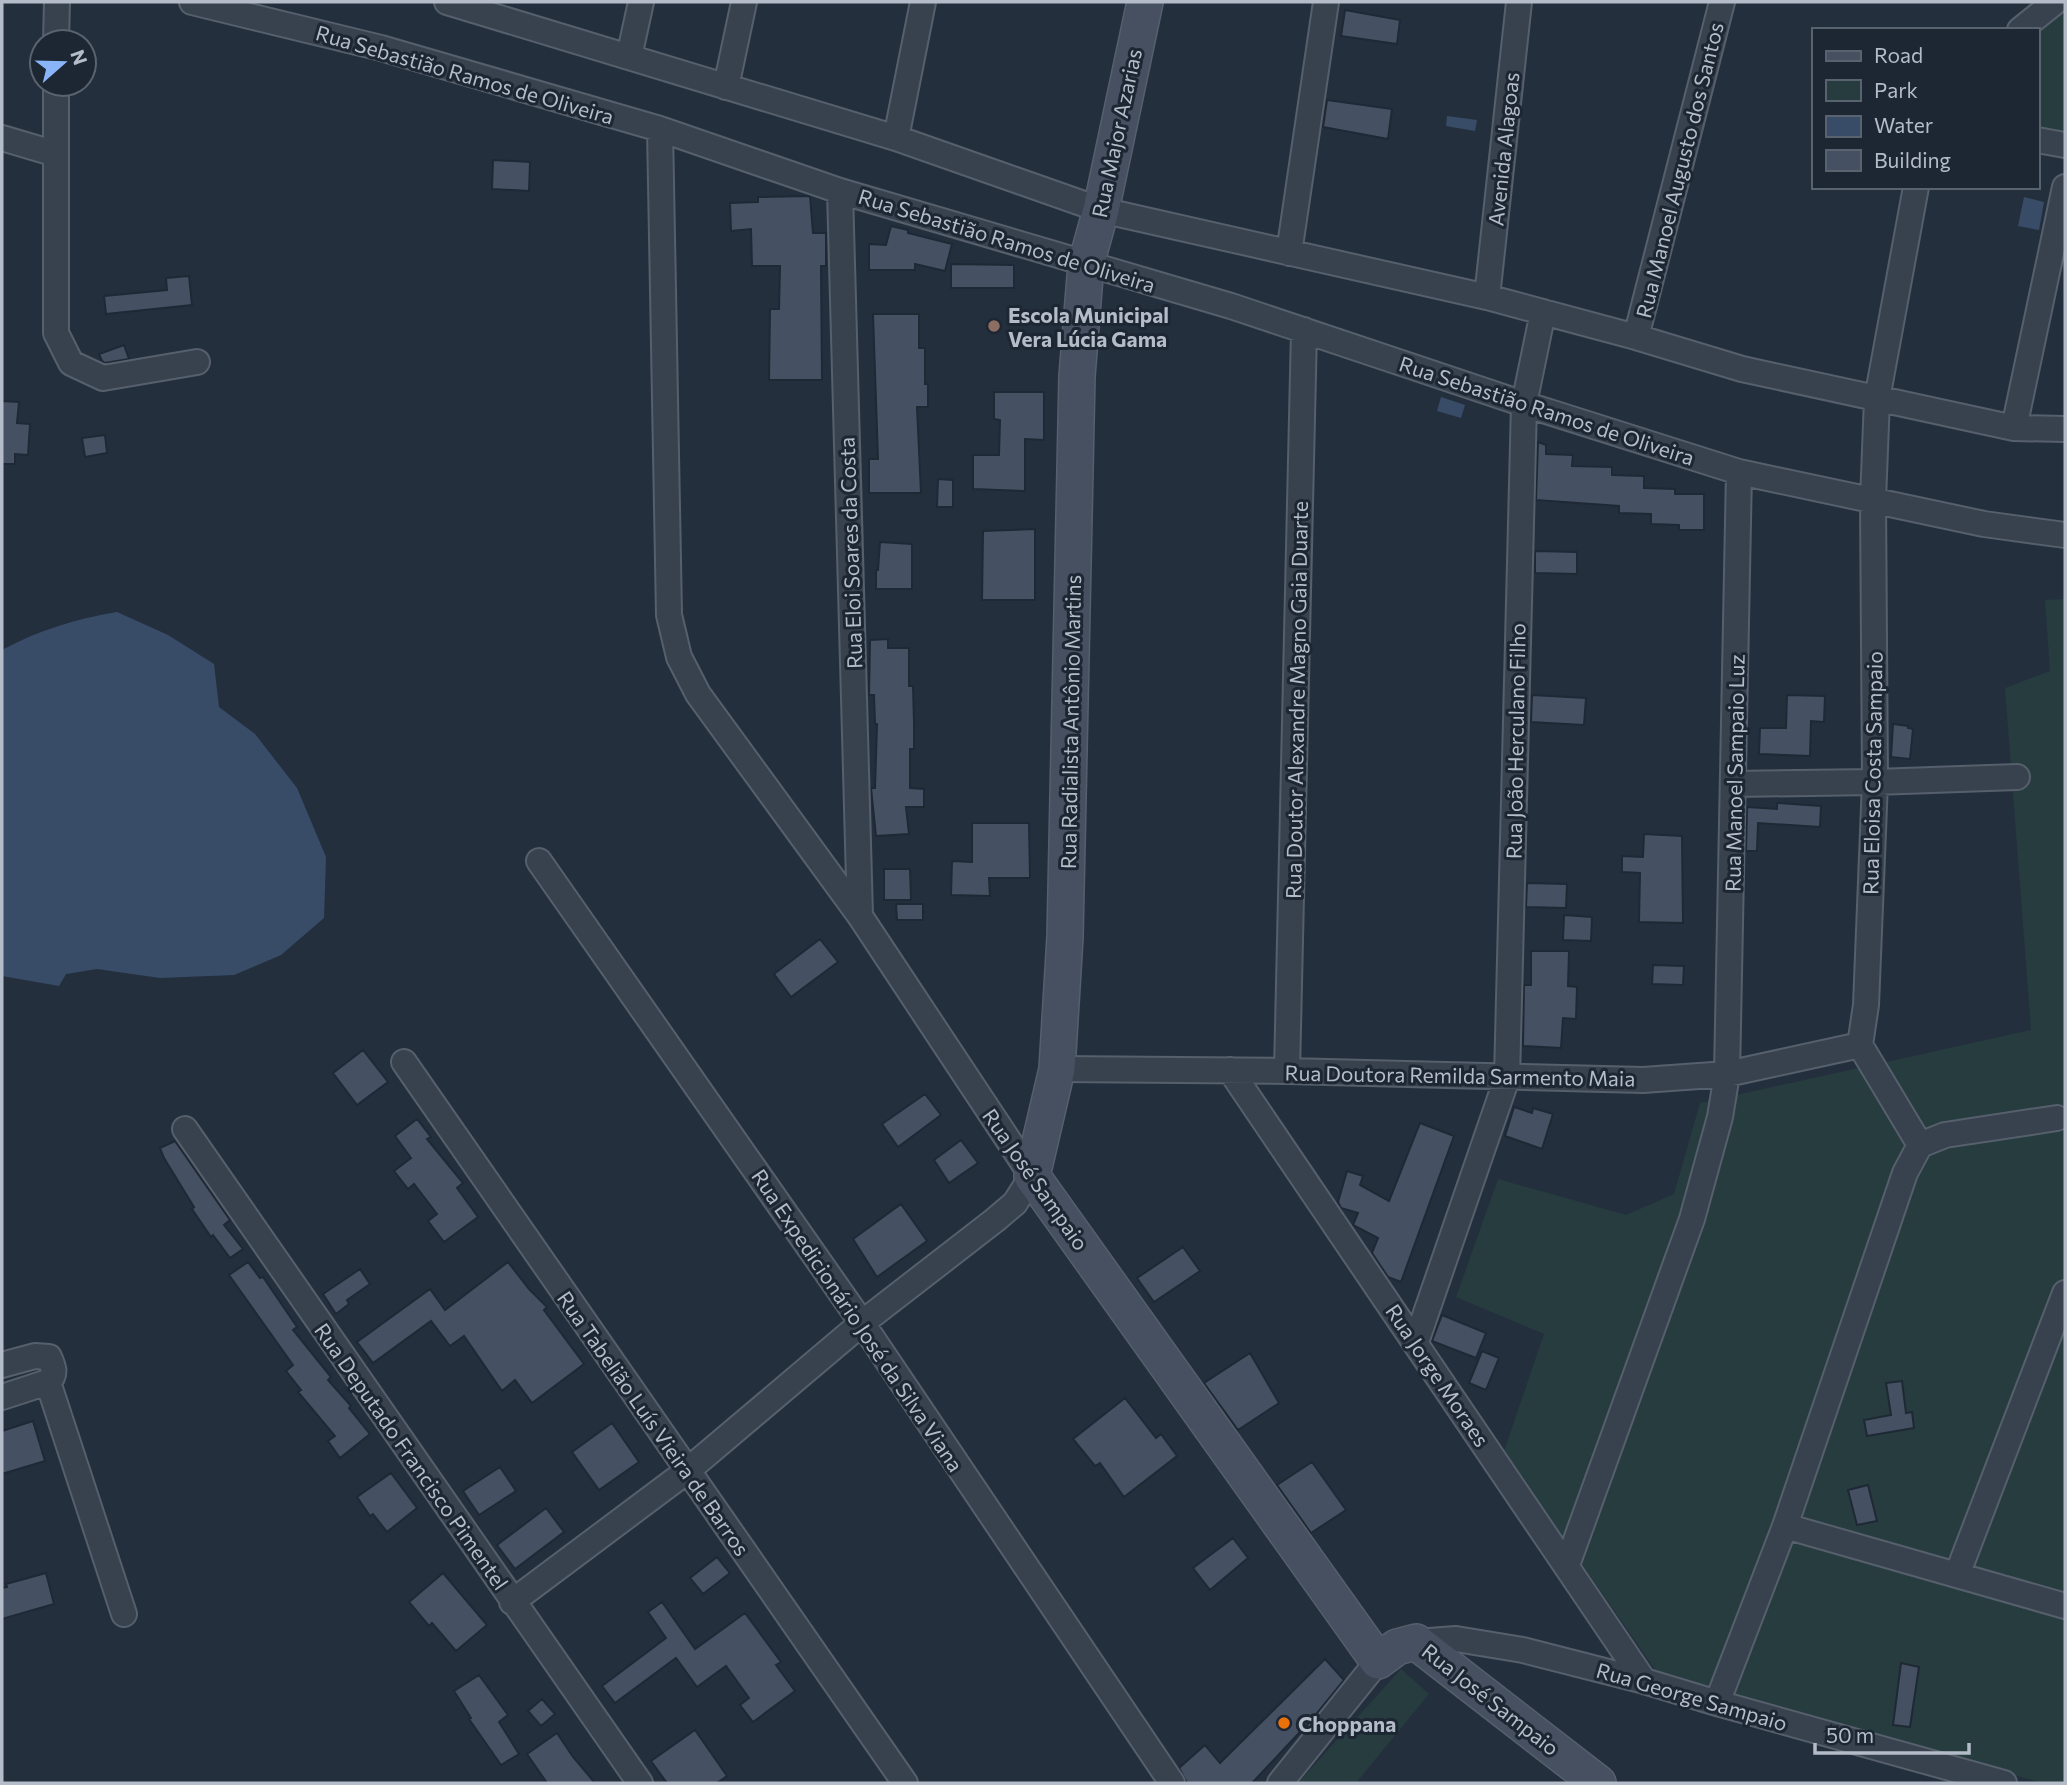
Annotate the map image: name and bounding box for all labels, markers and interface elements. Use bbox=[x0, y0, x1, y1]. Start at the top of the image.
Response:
street label: Rua Sebastião Ramos de Oliveira bbox=[313, 19, 617, 129]
street label: Rua Manoel Augusto dos Santos bbox=[1630, 20, 1728, 320]
north arrow bbox=[28, 28, 98, 98]
legend bbox=[1812, 28, 2039, 189]
text: Road bbox=[1874, 42, 1923, 67]
text: N bbox=[66, 46, 93, 68]
street label: Rua Major Azarias bbox=[1086, 46, 1146, 220]
street label: Avenida Alagoas bbox=[1482, 71, 1524, 227]
text: Park bbox=[1874, 77, 1918, 102]
text: Water bbox=[1874, 112, 1933, 137]
text: Building bbox=[1874, 147, 1951, 172]
street label: Rua Sebastião Ramos de Oliveira bbox=[856, 183, 1158, 297]
place label: Escola Municipal Vera Lúcia Gama bbox=[1008, 302, 1169, 351]
marker: Escola Municipal Vera Lúcia Gama bbox=[986, 318, 1002, 334]
street label: Rua Sebastião Ramos de Oliveira bbox=[1396, 350, 1698, 470]
street label: Rua Eloi Soares da Costa bbox=[833, 437, 867, 669]
street label: Rua Doutor Alexandre Magno Gaia Duarte bbox=[1280, 501, 1312, 899]
street label: Rua Radialista Antônio Martins bbox=[1055, 575, 1085, 869]
street label: Rua João Herculano Filho bbox=[1500, 623, 1530, 859]
street label: Rua Eloisa Costa Sampaio bbox=[1857, 651, 1887, 895]
street label: Rua Manoel Sampaio Luz bbox=[1719, 654, 1749, 892]
street label: Rua Doutora Remilda Sarmento Maia bbox=[1284, 1059, 1636, 1091]
street label: Rua José Sampaio bbox=[978, 1104, 1094, 1254]
street label: Rua Expedicionário José da Silva Viana bbox=[747, 1164, 969, 1476]
street label: Rua Tabelião Luís Vieira de Barros bbox=[553, 1286, 755, 1560]
street label: Rua Jorge Moraes bbox=[1381, 1299, 1495, 1451]
street label: Rua Deputado Francisco Pimentel bbox=[310, 1318, 514, 1594]
street label: Rua José Sampaio bbox=[1418, 1638, 1564, 1760]
street label: Rua George Sampaio bbox=[1594, 1657, 1790, 1735]
place label: Choppana bbox=[1298, 1711, 1396, 1736]
scale bar bbox=[1815, 1712, 1969, 1756]
marker: Choppana bbox=[1276, 1715, 1292, 1731]
text: 50 m bbox=[1826, 1722, 1874, 1747]

